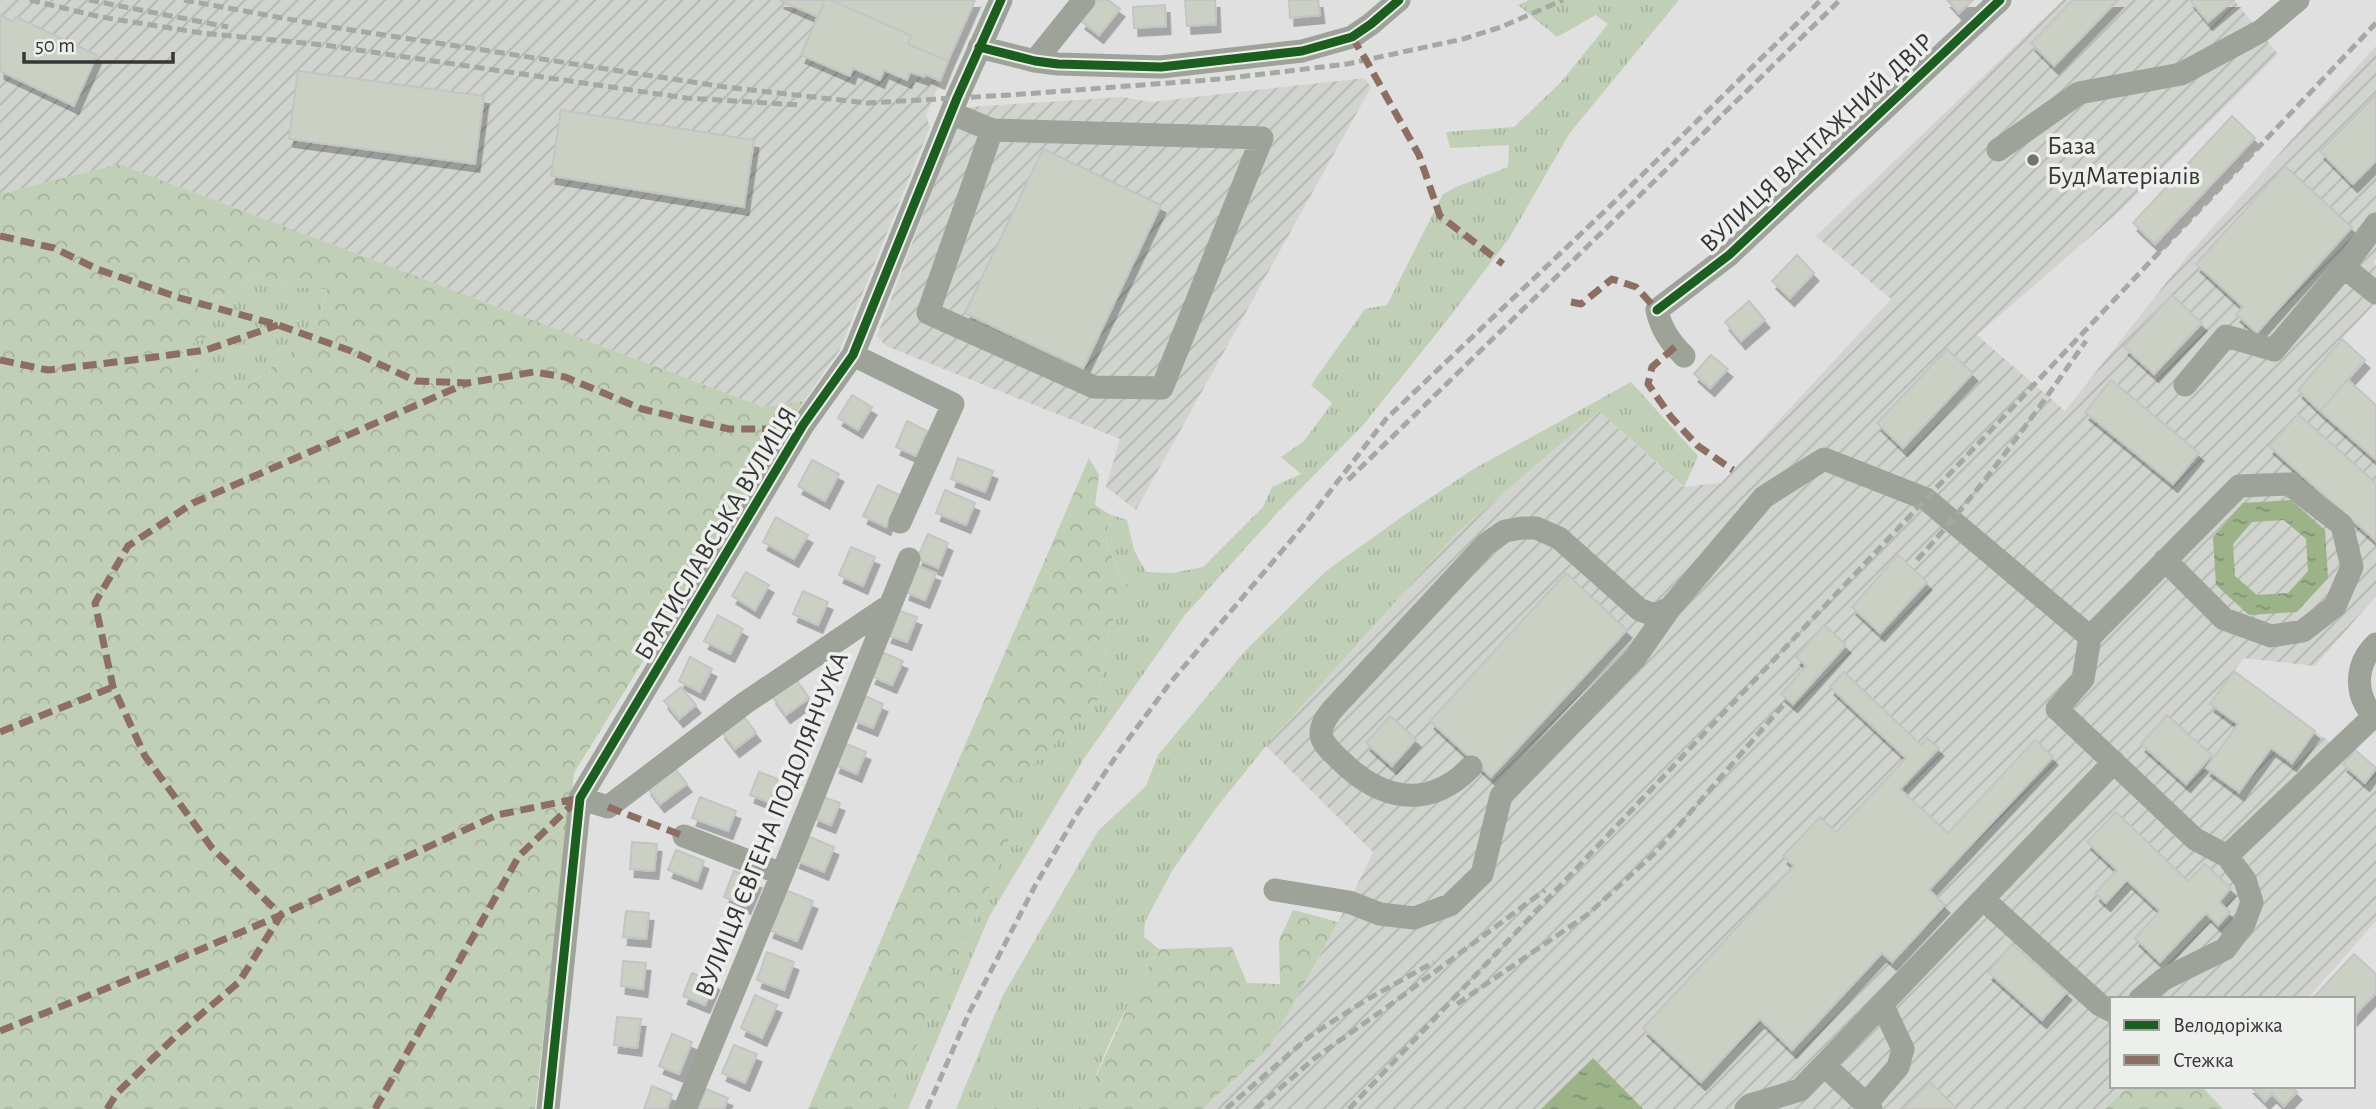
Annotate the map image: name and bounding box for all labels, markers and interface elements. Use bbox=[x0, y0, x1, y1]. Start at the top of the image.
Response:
scale bar bbox=[24, 21, 173, 65]
street label: ВУЛИЦЯ ВАНТАЖНИЙ ДВІР bbox=[1695, 28, 1938, 257]
text: 50 m bbox=[35, 35, 75, 56]
place label: База БудМатеріалів bbox=[2047, 133, 2200, 189]
marker: База БудМатеріалів bbox=[2025, 152, 2041, 168]
street label: БРАТИСЛАВСЬКА ВУЛИЦЯ bbox=[630, 402, 802, 665]
street label: ВУЛИЦЯ ЄВГЕНА ПОДОЛЯНЧУКА bbox=[691, 648, 853, 1000]
legend bbox=[2110, 997, 2355, 1088]
text: Велодоріжка bbox=[2173, 1015, 2283, 1036]
text: Стежка bbox=[2173, 1050, 2234, 1071]

